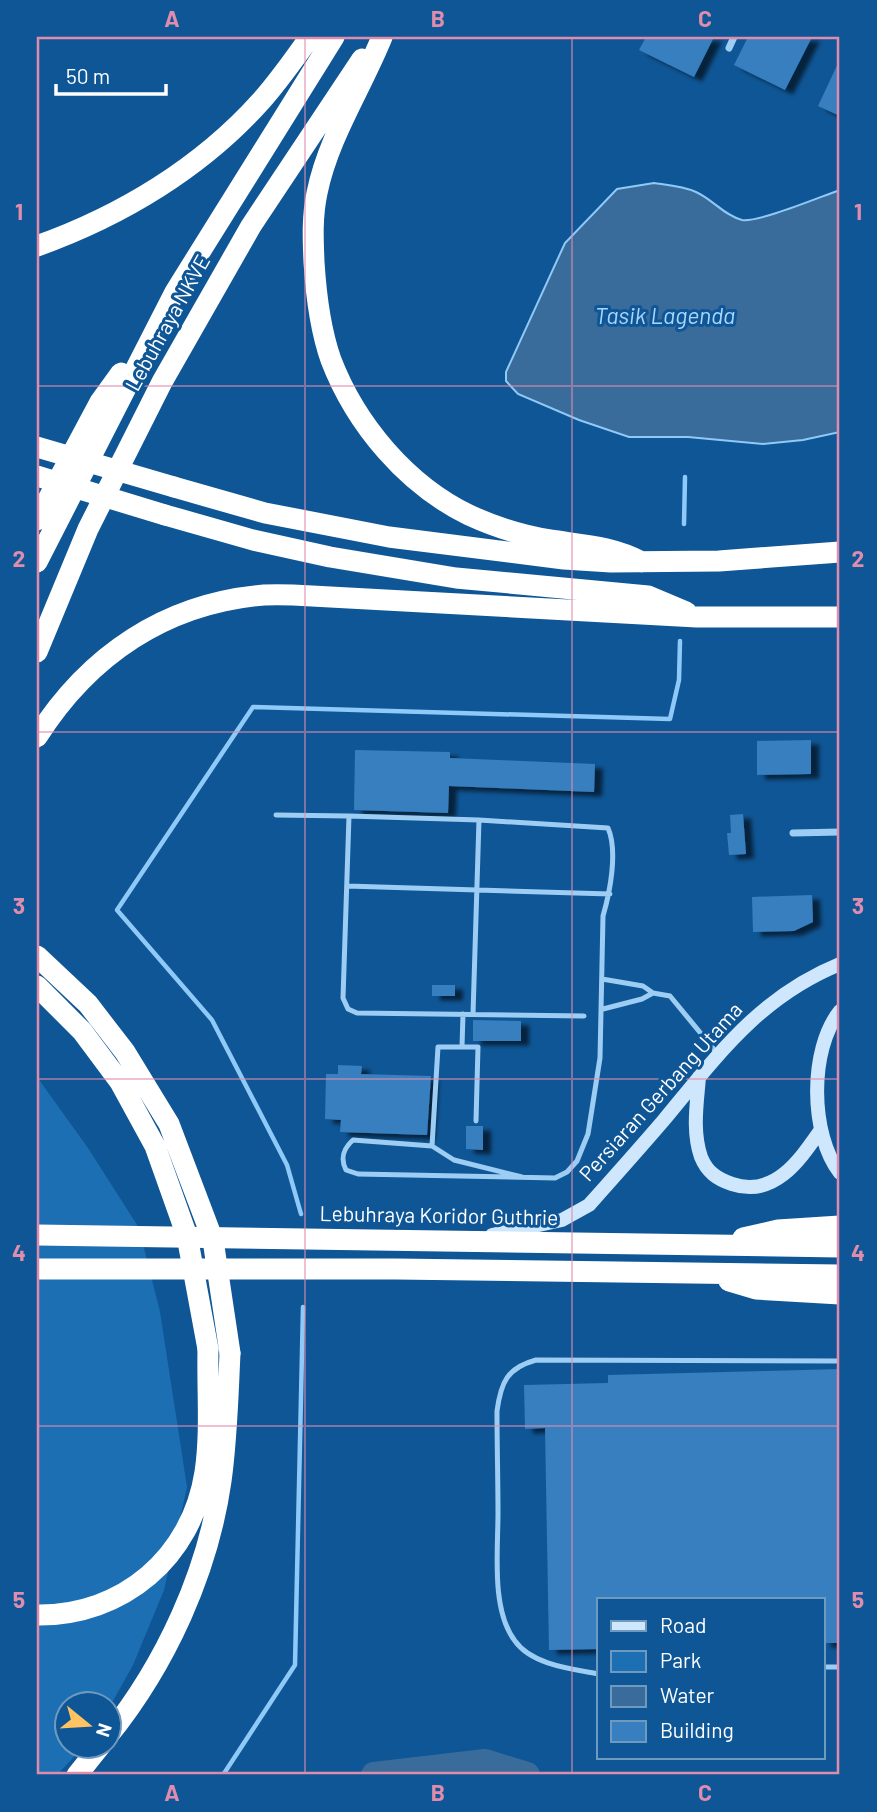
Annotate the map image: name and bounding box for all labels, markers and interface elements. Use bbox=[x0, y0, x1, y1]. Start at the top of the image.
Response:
text: A bbox=[164, 4, 180, 32]
text: B bbox=[431, 4, 445, 32]
text: C bbox=[698, 4, 712, 32]
scale bar bbox=[56, 52, 166, 96]
text: 50 m bbox=[66, 63, 110, 88]
text: 1 bbox=[15, 197, 23, 225]
text: 1 bbox=[854, 197, 862, 225]
street label: Lebuhraya NKVE bbox=[119, 250, 214, 395]
water label: Tasik Lagenda bbox=[595, 301, 735, 329]
text: 2 bbox=[13, 544, 25, 572]
text: 2 bbox=[852, 544, 864, 572]
text: 3 bbox=[13, 891, 25, 919]
text: 3 bbox=[852, 891, 864, 919]
street label: Persiaran Gerbang Utama bbox=[573, 997, 747, 1185]
street label: Lebuhraya Koridor Guthrie bbox=[319, 1200, 559, 1229]
text: 4 bbox=[12, 1238, 26, 1266]
text: 4 bbox=[851, 1238, 865, 1266]
text: 5 bbox=[13, 1585, 25, 1613]
text: 5 bbox=[852, 1585, 864, 1613]
legend bbox=[597, 1598, 824, 1759]
text: Road bbox=[660, 1612, 706, 1637]
text: Park bbox=[660, 1647, 701, 1672]
text: Water bbox=[660, 1682, 715, 1707]
north arrow bbox=[52, 1689, 122, 1759]
text: Building bbox=[660, 1717, 734, 1742]
text: N bbox=[92, 1721, 118, 1740]
text: A bbox=[164, 1778, 180, 1806]
text: B bbox=[431, 1778, 445, 1806]
text: C bbox=[698, 1778, 712, 1806]

